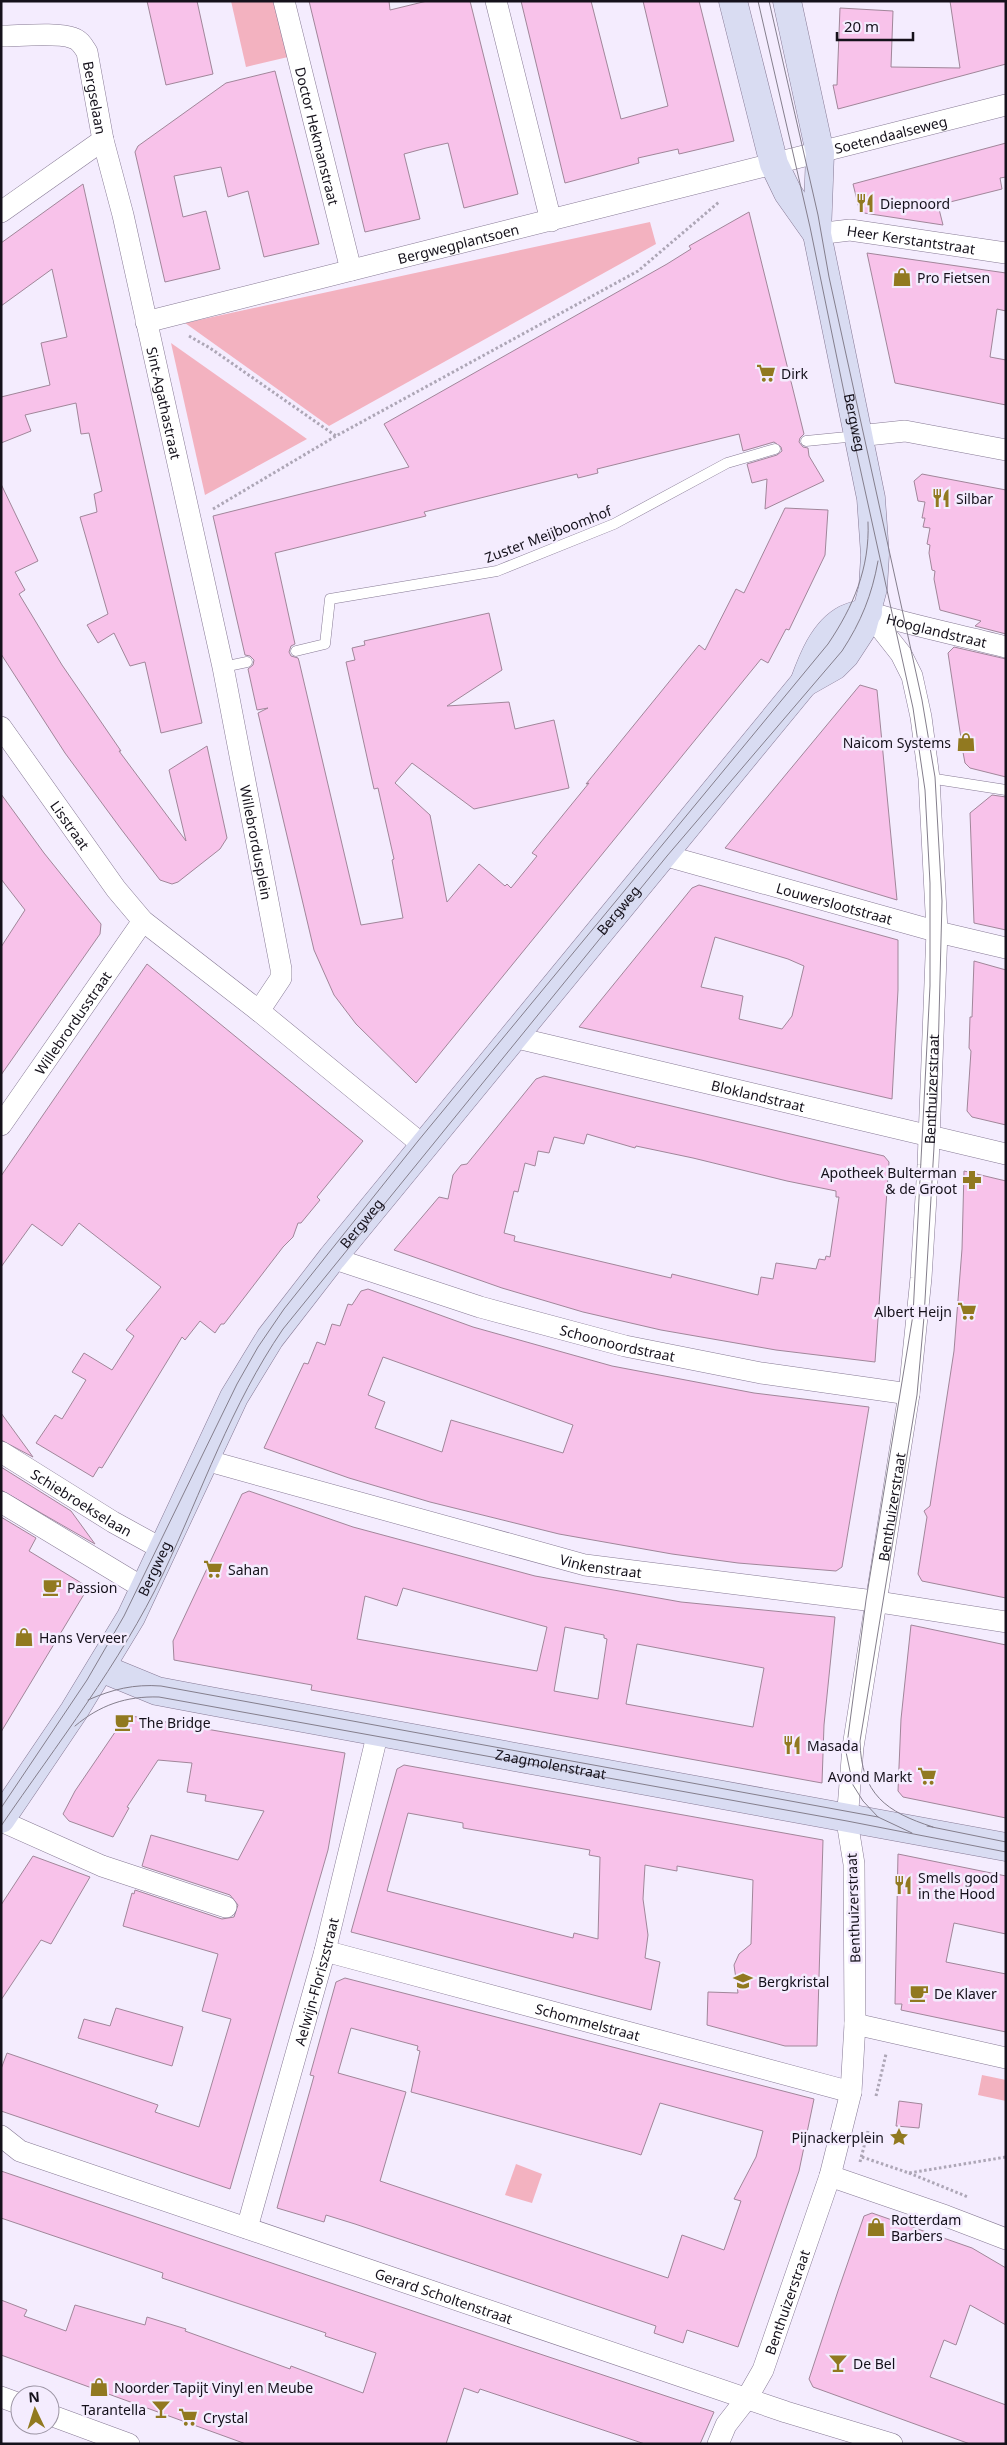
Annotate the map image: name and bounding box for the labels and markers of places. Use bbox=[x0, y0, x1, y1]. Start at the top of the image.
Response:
restaurant icon: Diepnoord bbox=[854, 192, 876, 214]
place label: Diepnoord bbox=[880, 194, 950, 213]
shop icon: Pro Fietsen bbox=[891, 266, 913, 288]
place label: Pro Fietsen bbox=[917, 268, 990, 287]
supermarket icon: Dirk bbox=[755, 362, 777, 384]
place label: Dirk bbox=[781, 364, 809, 383]
restaurant icon: Silbar bbox=[930, 487, 952, 509]
place label: Silbar bbox=[956, 489, 993, 508]
shop icon: Naicom Systems bbox=[955, 731, 977, 753]
place label: Naicom Systems bbox=[843, 733, 951, 752]
place label: Apotheek Bulterman & de Groot bbox=[821, 1163, 957, 1198]
pharmacy icon: Apotheek Bulterman & de Groot bbox=[961, 1169, 983, 1191]
supermarket icon: Albert Heijn bbox=[956, 1300, 978, 1322]
place label: Albert Heijn bbox=[874, 1302, 952, 1321]
supermarket icon: Sahan bbox=[202, 1558, 224, 1580]
place label: Sahan bbox=[228, 1560, 269, 1579]
cafe icon: Passion bbox=[41, 1576, 63, 1598]
place label: Passion bbox=[67, 1578, 117, 1597]
shop icon: Hans Verveer bbox=[13, 1626, 35, 1648]
place label: Hans Verveer bbox=[39, 1628, 127, 1647]
cafe icon: The Bridge bbox=[113, 1711, 135, 1733]
place label: The Bridge bbox=[139, 1713, 211, 1732]
restaurant icon: Masada bbox=[781, 1734, 803, 1756]
place label: Masada bbox=[807, 1736, 859, 1755]
supermarket icon: Avond Markt bbox=[916, 1765, 938, 1787]
place label: Avond Markt bbox=[828, 1767, 912, 1786]
place label: Smells good in the Hood bbox=[918, 1868, 998, 1903]
restaurant icon: Smells good in the Hood bbox=[892, 1874, 914, 1896]
school or university icon: Bergkristal bbox=[732, 1970, 754, 1992]
place label: Bergkristal bbox=[758, 1972, 829, 1991]
cafe icon: De Klaver bbox=[908, 1982, 930, 2004]
place label: De Klaver bbox=[934, 1984, 997, 2003]
place icon: Pijnackerplein bbox=[888, 2126, 910, 2148]
place label: Pijnackerplein bbox=[792, 2128, 884, 2147]
place label: Rotterdam Barbers bbox=[891, 2210, 961, 2245]
shop icon: Rotterdam Barbers bbox=[865, 2216, 887, 2238]
bar icon: De Bel bbox=[827, 2352, 849, 2374]
place label: De Bel bbox=[853, 2354, 895, 2373]
shop icon: Noorder Tapijt Vinyl en Meube bbox=[88, 2376, 110, 2398]
place label: Noorder Tapijt Vinyl en Meube bbox=[114, 2378, 313, 2397]
bar icon: Tarantella bbox=[150, 2398, 172, 2420]
place label: Tarantella bbox=[81, 2400, 146, 2419]
supermarket icon: Crystal bbox=[177, 2406, 199, 2428]
place label: Crystal bbox=[203, 2408, 248, 2427]

